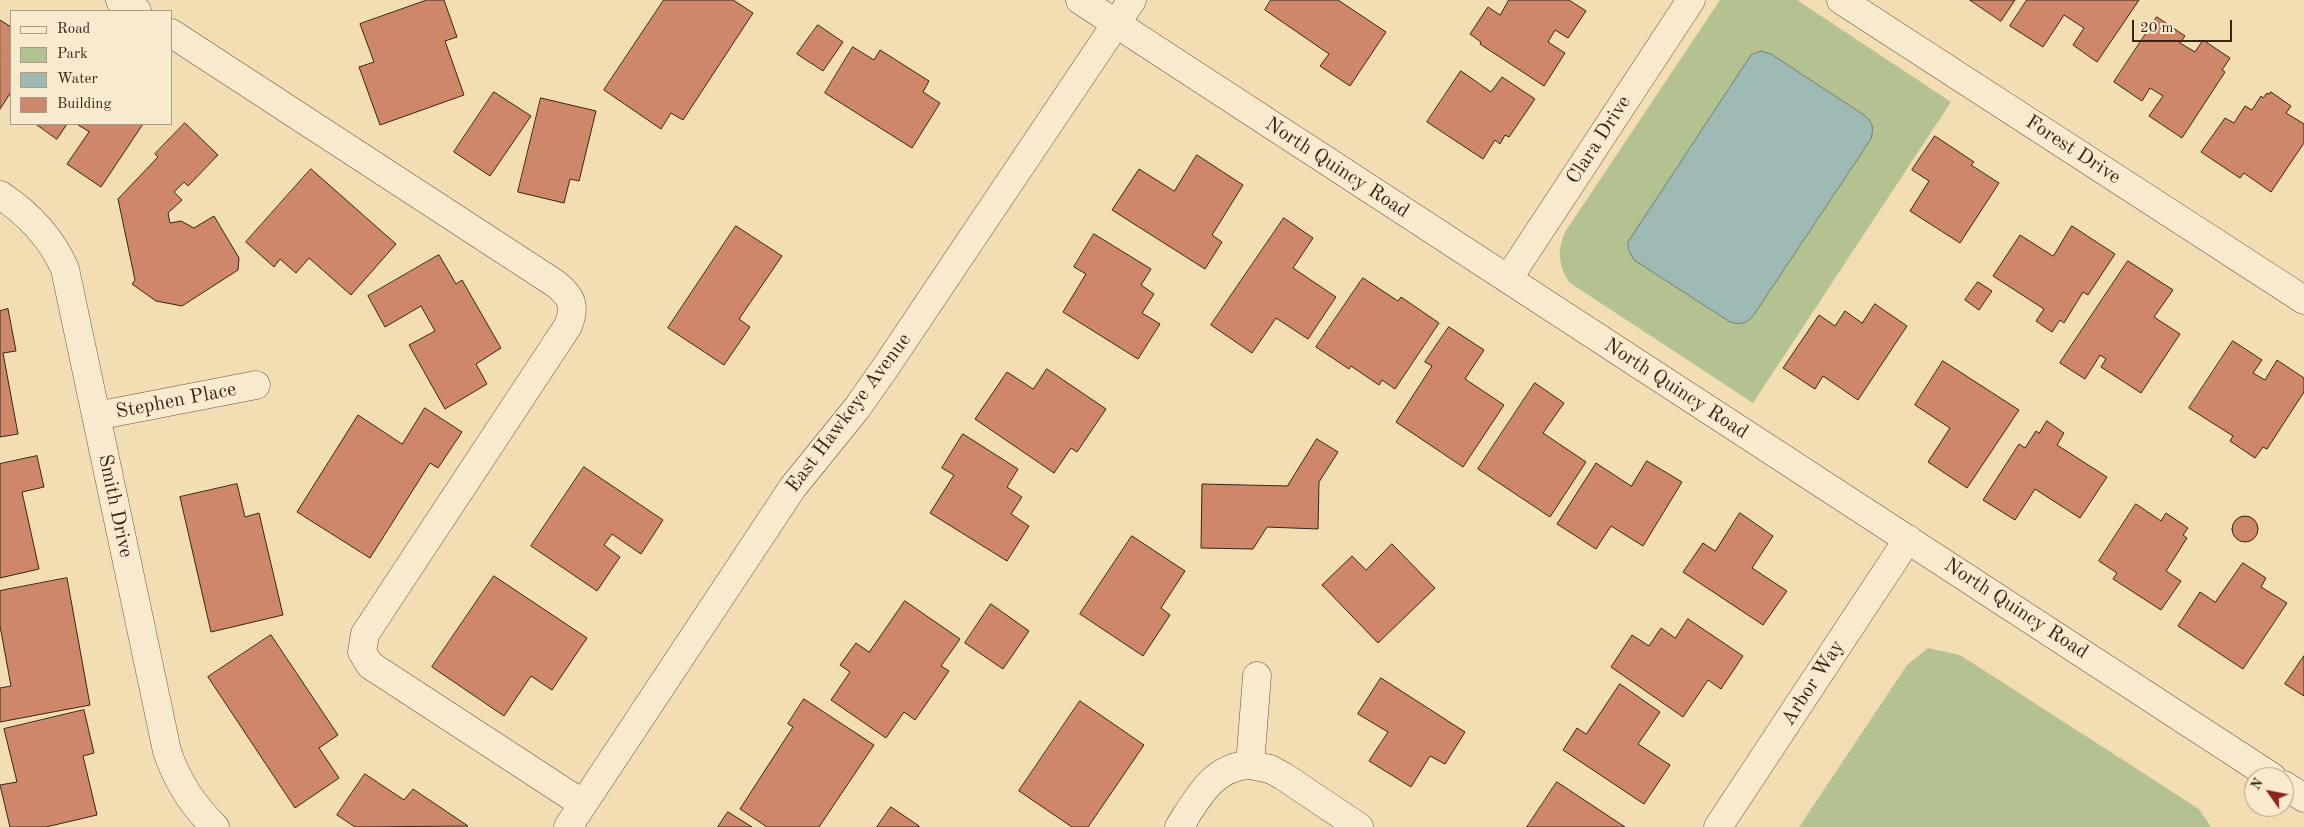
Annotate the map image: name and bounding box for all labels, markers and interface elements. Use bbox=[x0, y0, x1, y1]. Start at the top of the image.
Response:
legend bbox=[10, 10, 172, 125]
scale bar bbox=[2134, 10, 2234, 42]
text: 20 m bbox=[2140, 21, 2174, 36]
text: Road bbox=[57, 22, 90, 37]
text: Park bbox=[57, 47, 88, 62]
text: Water bbox=[57, 72, 98, 87]
street label: Clara Drive bbox=[1562, 91, 1636, 189]
text: Building bbox=[57, 97, 112, 112]
street label: Forest Drive bbox=[2021, 110, 2125, 190]
street label: North Quincy Road bbox=[1260, 112, 1414, 224]
street label: East Hawkeye Avenue bbox=[781, 329, 917, 497]
street label: North Quincy Road bbox=[1599, 333, 1753, 445]
street label: Stephen Place bbox=[114, 378, 238, 424]
street label: Smith Drive bbox=[92, 452, 138, 560]
street label: North Quincy Road bbox=[1939, 553, 2093, 665]
street label: Arbor Way bbox=[1776, 636, 1850, 730]
north arrow bbox=[2244, 767, 2294, 817]
text: N bbox=[2248, 776, 2266, 793]

